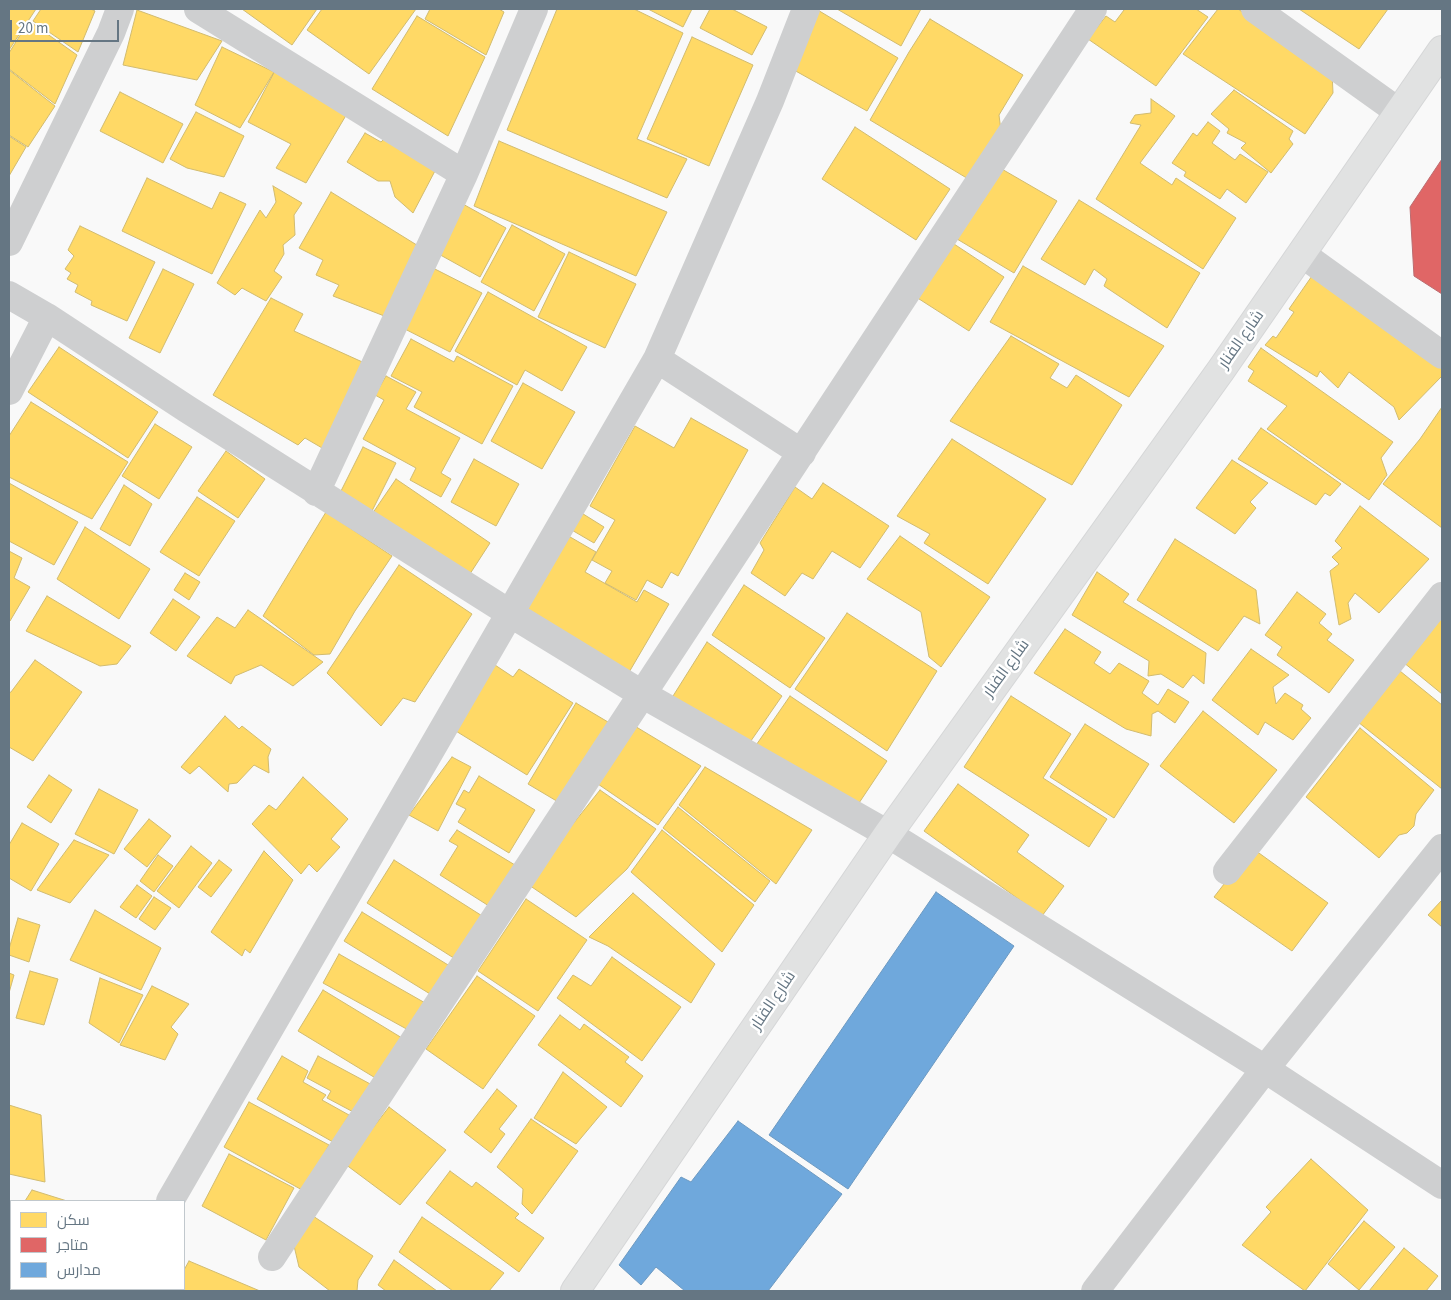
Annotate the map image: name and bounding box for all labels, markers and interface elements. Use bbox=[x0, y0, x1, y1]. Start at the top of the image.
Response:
scale bar bbox=[12, 10, 121, 42]
text: 20 m bbox=[18, 18, 48, 39]
street label: شارع الفنار bbox=[1215, 307, 1269, 373]
street label: شارع الفنار bbox=[980, 636, 1034, 702]
street label: شارع الفنار bbox=[747, 968, 801, 1034]
legend bbox=[10, 1200, 185, 1290]
text: سكن bbox=[57, 1210, 90, 1231]
text: متاجر bbox=[57, 1235, 88, 1256]
text: مدارس bbox=[57, 1260, 101, 1281]

